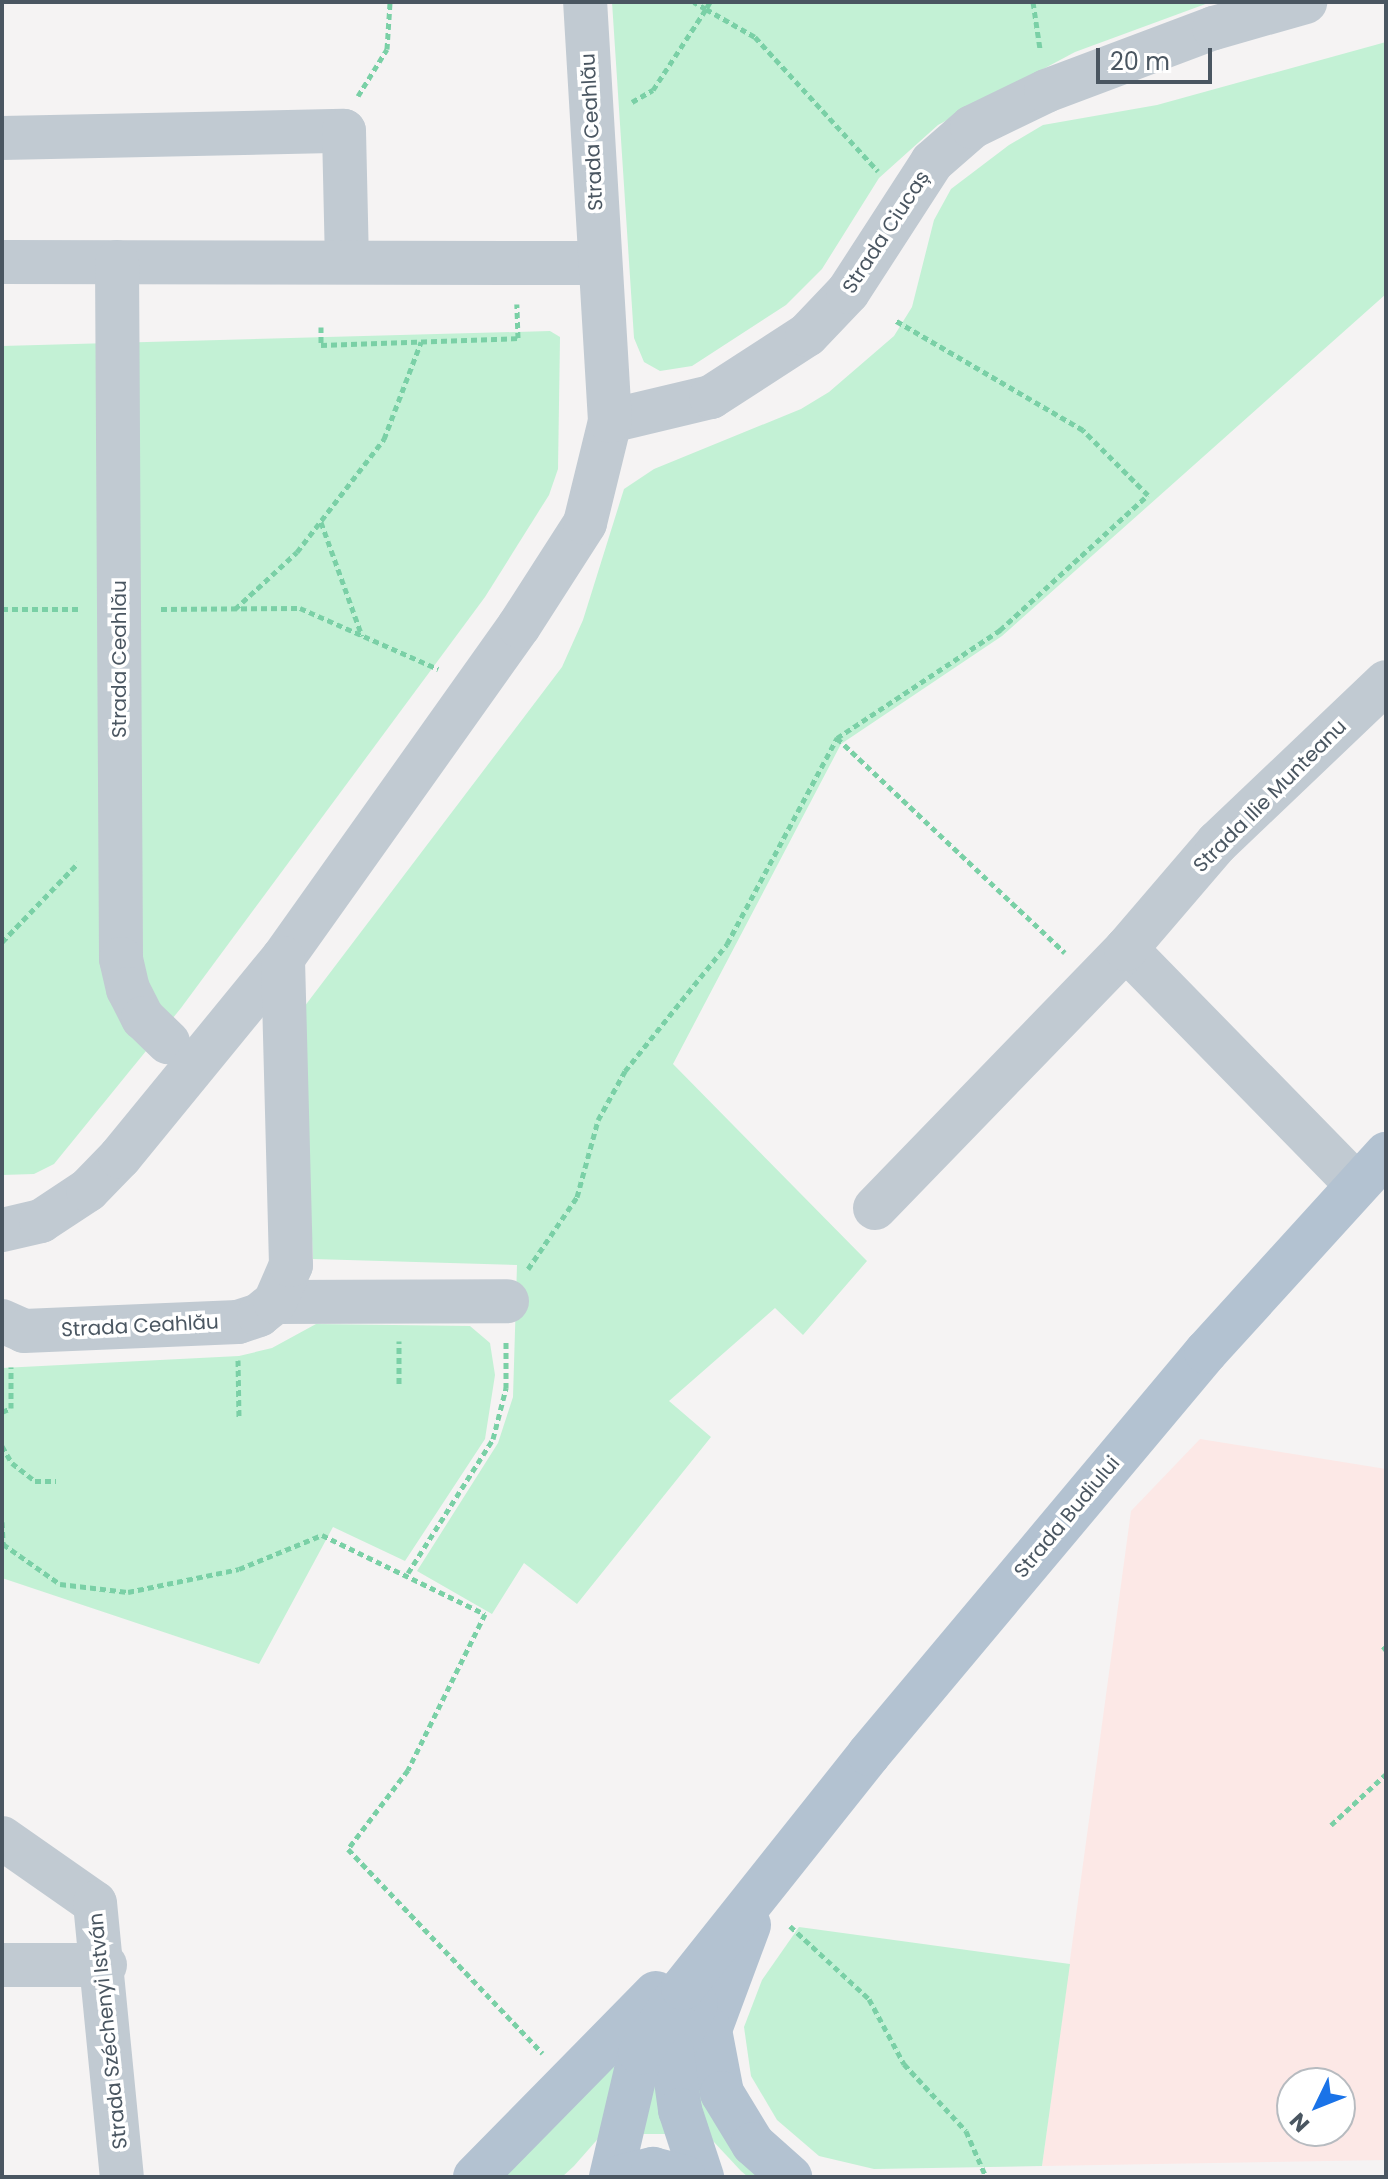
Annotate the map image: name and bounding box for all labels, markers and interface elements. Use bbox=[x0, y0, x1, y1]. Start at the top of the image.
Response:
scale bar bbox=[1100, 32, 1216, 82]
text: 20 m bbox=[1110, 45, 1170, 78]
street label: Strada Ceahlău bbox=[576, 53, 608, 211]
street label: Strada Ciucaș bbox=[837, 166, 935, 298]
street label: Strada Ceahlău bbox=[107, 580, 131, 738]
street label: Strada Ilie Munteanu bbox=[1189, 715, 1351, 877]
street label: Strada Ceahlău bbox=[61, 1310, 219, 1342]
street label: Strada Budiului bbox=[1009, 1451, 1125, 1583]
street label: Strada Széchenyi István bbox=[84, 1912, 132, 2150]
north arrow bbox=[1276, 2067, 1356, 2147]
text: N bbox=[1283, 2106, 1317, 2139]

